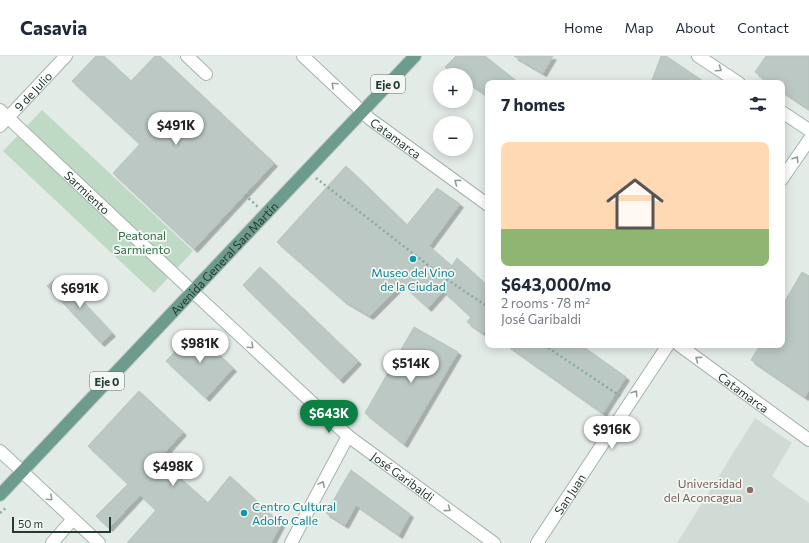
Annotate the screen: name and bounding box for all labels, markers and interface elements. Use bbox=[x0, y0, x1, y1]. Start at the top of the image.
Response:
text: Casavia bbox=[20, 16, 87, 39]
text: Home bbox=[564, 19, 603, 36]
text: Map bbox=[625, 19, 653, 36]
text: About bbox=[675, 19, 715, 36]
text: Contact bbox=[737, 19, 789, 36]
one-way arrow bbox=[714, 65, 721, 72]
map controls bbox=[433, 68, 473, 156]
button: + bbox=[433, 68, 473, 108]
street label: 9 de Julio bbox=[11, 69, 55, 114]
road number: Eje 0 bbox=[371, 75, 405, 93]
one-way arrow bbox=[331, 83, 338, 90]
icon: filters bbox=[747, 93, 769, 115]
text: 7 homes bbox=[501, 94, 565, 115]
pin: $491K bbox=[148, 112, 204, 146]
street label: Catamarca bbox=[368, 115, 424, 161]
button: − bbox=[433, 116, 473, 156]
text: $491K bbox=[157, 117, 195, 133]
one-way arrow bbox=[791, 157, 798, 164]
street label: Sarmiento bbox=[62, 168, 113, 217]
icon: home bbox=[599, 168, 671, 240]
one-way arrow bbox=[454, 180, 461, 187]
street label: Avenida General San Martín bbox=[167, 199, 281, 317]
park label: Peatonal Sarmiento bbox=[114, 228, 170, 256]
marker: Museo del Vino de la Ciudad bbox=[408, 254, 418, 264]
place label: Museo del Vino de la Ciudad bbox=[371, 265, 455, 293]
text: $643,000/mo bbox=[501, 274, 611, 295]
pin: $691K bbox=[52, 275, 108, 309]
text: $691K bbox=[61, 280, 99, 296]
text: 2 rooms · 78 m² bbox=[501, 295, 590, 311]
text: José Garibaldi bbox=[501, 311, 581, 327]
pin: $981K bbox=[172, 330, 228, 364]
text: $981K bbox=[181, 335, 219, 351]
one-way arrow bbox=[247, 341, 254, 348]
pin: $514K bbox=[383, 350, 439, 384]
text: $514K bbox=[392, 355, 430, 371]
one-way arrow bbox=[695, 356, 702, 364]
street label: Catamarca bbox=[716, 369, 772, 415]
road number: Eje 0 bbox=[90, 372, 124, 390]
one-way arrow bbox=[630, 391, 637, 398]
pin: $643K bbox=[301, 400, 357, 434]
text: $643K bbox=[309, 405, 349, 421]
pin: $916K bbox=[584, 416, 640, 450]
text: $916K bbox=[593, 421, 631, 437]
street label: José Garibaldi bbox=[368, 449, 437, 504]
pin: $498K bbox=[145, 453, 201, 487]
text: $498K bbox=[153, 458, 193, 474]
street label: San Juan bbox=[551, 471, 588, 517]
place label: Universidad del Aconcagua bbox=[664, 476, 742, 504]
one-way arrow bbox=[318, 481, 325, 488]
marker: Universidad del Aconcagua bbox=[745, 485, 755, 495]
one-way arrow bbox=[45, 493, 53, 501]
place label: Centro Cultural Adolfo Calle bbox=[252, 499, 336, 527]
one-way arrow bbox=[444, 504, 451, 511]
marker: Centro Cultural Adolfo Calle bbox=[239, 508, 249, 518]
scale bar bbox=[12, 515, 111, 534]
text: 50 m bbox=[18, 517, 43, 530]

